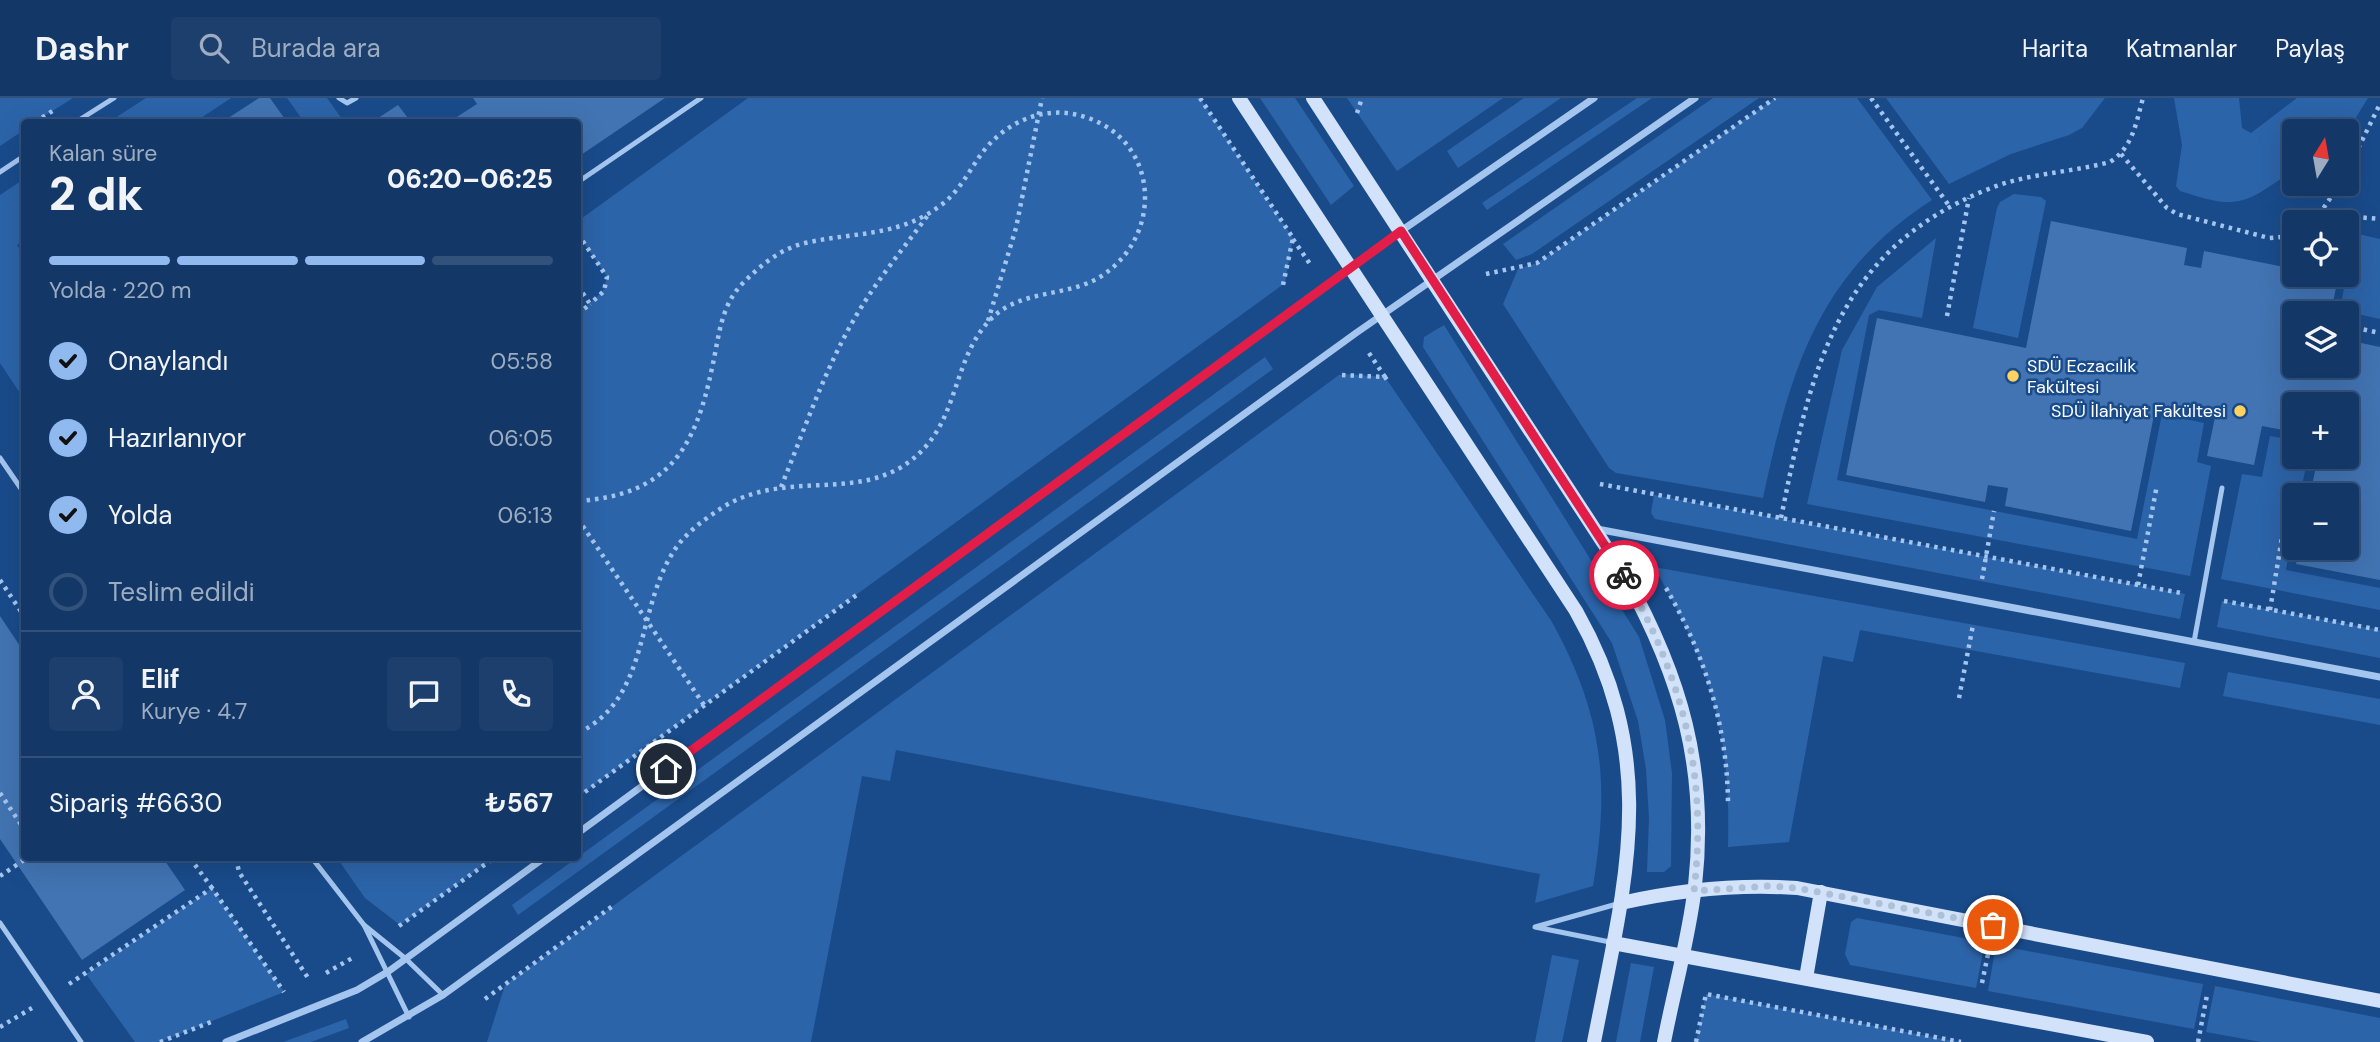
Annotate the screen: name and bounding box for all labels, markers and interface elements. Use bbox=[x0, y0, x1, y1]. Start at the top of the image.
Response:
search box bbox=[171, 17, 661, 80]
text: Dashr bbox=[35, 27, 129, 70]
icon: search bbox=[195, 29, 233, 67]
text: Burada ara bbox=[251, 31, 381, 65]
text: Harita bbox=[2022, 33, 2088, 64]
text: Katmanlar bbox=[2126, 33, 2237, 64]
text: Paylaş bbox=[2275, 33, 2345, 64]
north arrow bbox=[2282, 119, 2359, 196]
map controls bbox=[2282, 119, 2359, 560]
text: Kalan süre bbox=[49, 138, 157, 168]
text: 06:20–06:25 bbox=[387, 162, 553, 196]
text: 2 dk bbox=[49, 164, 143, 224]
button: locate bbox=[2282, 210, 2359, 287]
text: Yolda · 220 m bbox=[49, 275, 191, 305]
button: layers bbox=[2282, 301, 2359, 378]
icon: check bbox=[49, 342, 87, 380]
text: Onaylandı bbox=[108, 344, 228, 378]
text: 05:58 bbox=[491, 346, 553, 376]
place label: SDÜ Eczacılık Fakültesi bbox=[2027, 354, 2136, 399]
marker: SDÜ Eczacılık Fakültesi bbox=[2005, 368, 2021, 384]
button: + bbox=[2282, 392, 2359, 469]
place label: SDÜ İlahiyat Fakültesi bbox=[2051, 399, 2226, 423]
marker: SDÜ İlahiyat Fakültesi bbox=[2232, 403, 2248, 419]
icon: check bbox=[49, 419, 87, 457]
text: Hazırlanıyor bbox=[108, 421, 246, 455]
text: 06:05 bbox=[488, 423, 553, 453]
button: − bbox=[2282, 483, 2359, 560]
icon: check bbox=[49, 496, 87, 534]
text: Yolda bbox=[108, 498, 172, 532]
text: 06:13 bbox=[497, 500, 553, 530]
courier bbox=[1589, 540, 1659, 610]
icon: bike bbox=[1605, 556, 1643, 594]
text: Teslim edildi bbox=[108, 575, 255, 609]
button: person bbox=[49, 657, 123, 731]
button: chat bbox=[387, 657, 461, 731]
button: phone bbox=[479, 657, 553, 731]
text: Elif bbox=[141, 662, 180, 696]
text: Kurye · 4.7 bbox=[141, 696, 247, 726]
pin bbox=[636, 739, 696, 799]
icon: home bbox=[647, 750, 685, 788]
text: Sipariş #6630 bbox=[49, 786, 222, 820]
text: ₺567 bbox=[485, 786, 553, 820]
pin bbox=[1963, 895, 2023, 955]
icon: bag bbox=[1974, 906, 2012, 944]

